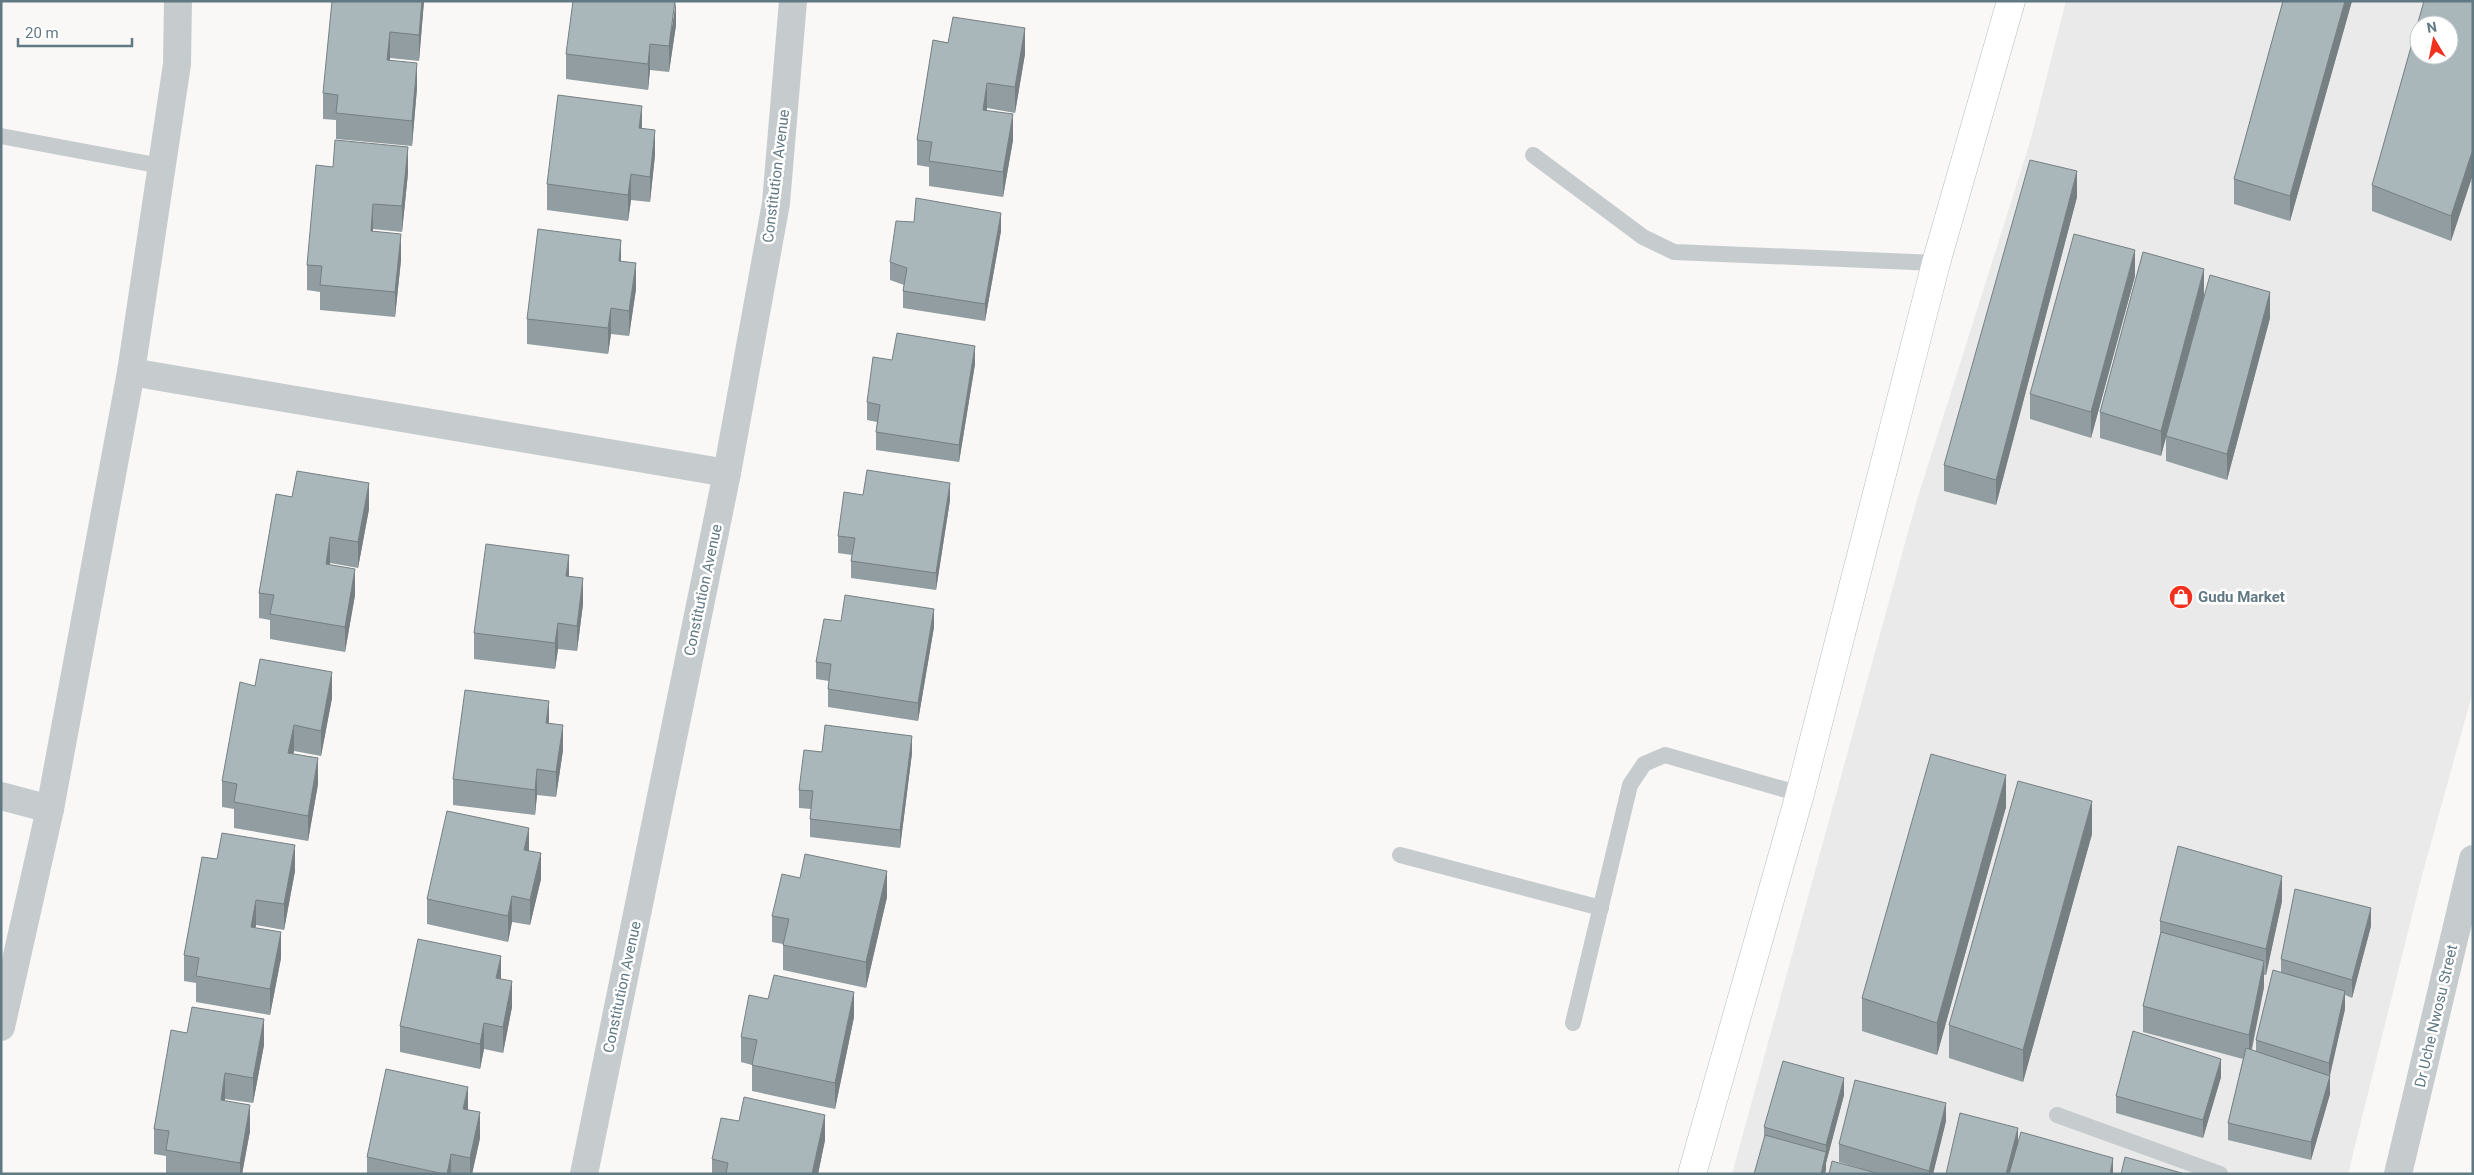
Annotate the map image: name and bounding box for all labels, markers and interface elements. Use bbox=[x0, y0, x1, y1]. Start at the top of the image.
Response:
scale bar bbox=[18, 15, 131, 47]
north arrow bbox=[2409, 15, 2459, 65]
text: N bbox=[2425, 18, 2438, 36]
text: 20 m bbox=[25, 24, 59, 42]
street label: Constitution Avenue bbox=[759, 108, 793, 244]
street label: Constitution Avenue bbox=[680, 522, 726, 658]
shop icon: Gudu Market bbox=[2168, 584, 2194, 610]
place label: Gudu Market bbox=[2198, 588, 2285, 606]
street label: Constitution Avenue bbox=[599, 919, 645, 1055]
street label: Dr Uche Nwosu Street bbox=[2411, 943, 2461, 1089]

